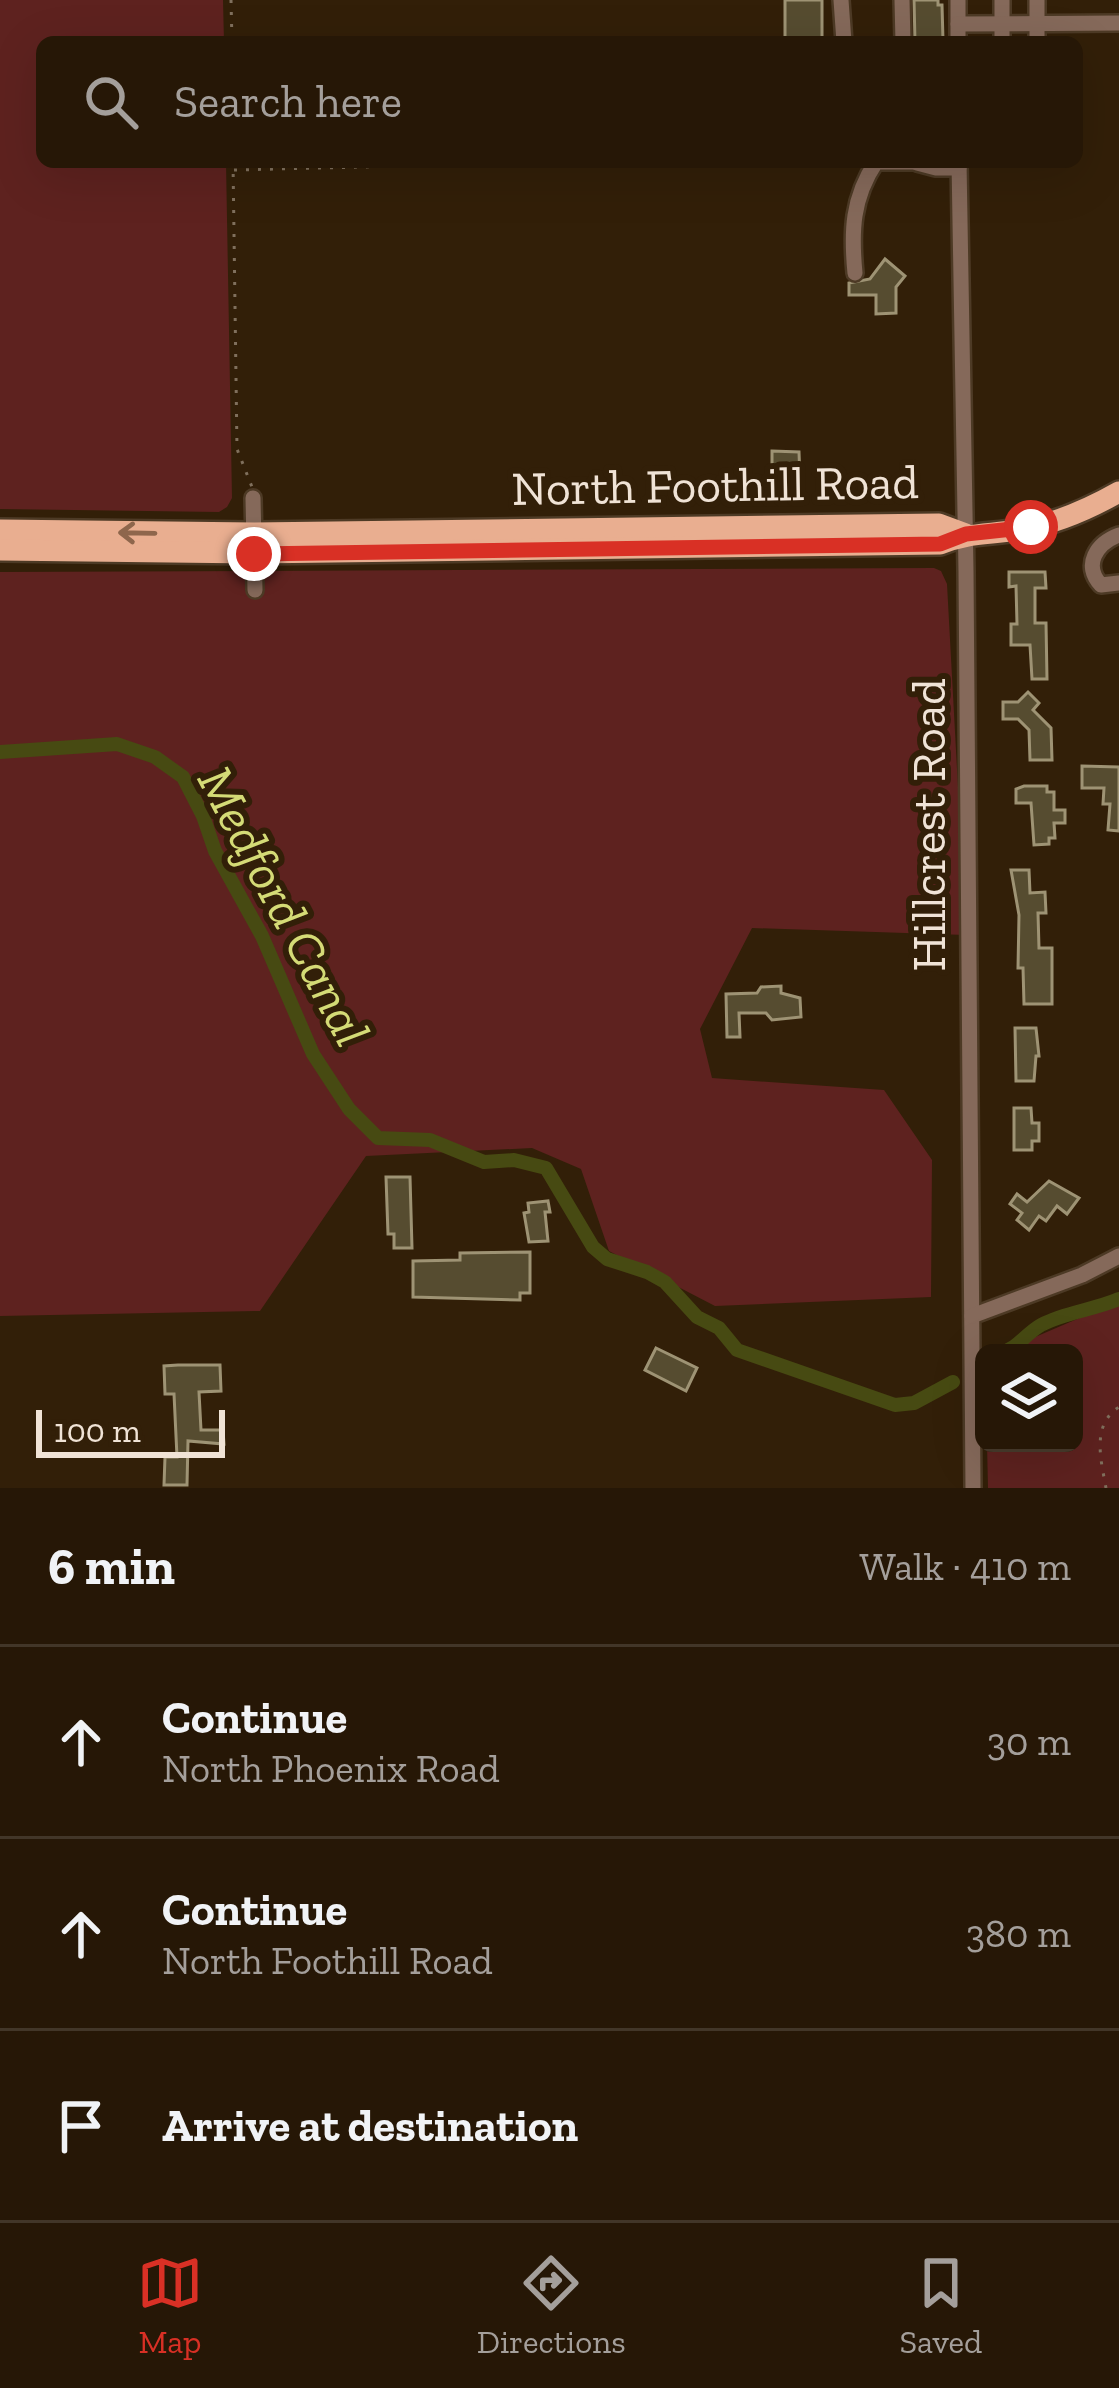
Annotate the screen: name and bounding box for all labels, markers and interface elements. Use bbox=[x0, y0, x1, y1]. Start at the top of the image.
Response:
search box bbox=[36, 36, 1083, 168]
icon: search bbox=[78, 69, 144, 135]
text: Search here bbox=[174, 75, 402, 129]
street label: North Foothill Road bbox=[511, 453, 919, 517]
route start bbox=[1004, 500, 1058, 554]
one-way arrow bbox=[118, 521, 157, 544]
route end bbox=[227, 527, 281, 581]
street label: Hillcrest Road bbox=[900, 678, 957, 972]
water label: Medford Canal bbox=[185, 756, 383, 1056]
map controls bbox=[975, 1344, 1083, 1452]
button: layers bbox=[975, 1344, 1083, 1452]
scale bar bbox=[36, 1404, 225, 1457]
text: 100 m bbox=[54, 1411, 141, 1450]
text: 6 min bbox=[48, 1536, 175, 1597]
text: Walk · 410 m bbox=[860, 1543, 1071, 1590]
text: Continue bbox=[162, 1691, 347, 1745]
icon: ahead bbox=[48, 1709, 114, 1775]
text: 30 m bbox=[987, 1718, 1071, 1765]
text: North Phoenix Road bbox=[162, 1745, 500, 1792]
text: Continue bbox=[162, 1883, 347, 1937]
icon: ahead bbox=[48, 1901, 114, 1967]
text: 380 m bbox=[966, 1910, 1071, 1957]
text: North Foothill Road bbox=[162, 1937, 493, 1984]
icon: arrive bbox=[48, 2093, 114, 2159]
text: Arrive at destination bbox=[162, 2099, 578, 2153]
tab: Map bbox=[137, 2250, 203, 2361]
tab: Directions bbox=[477, 2250, 626, 2361]
tab: Saved bbox=[899, 2250, 982, 2361]

